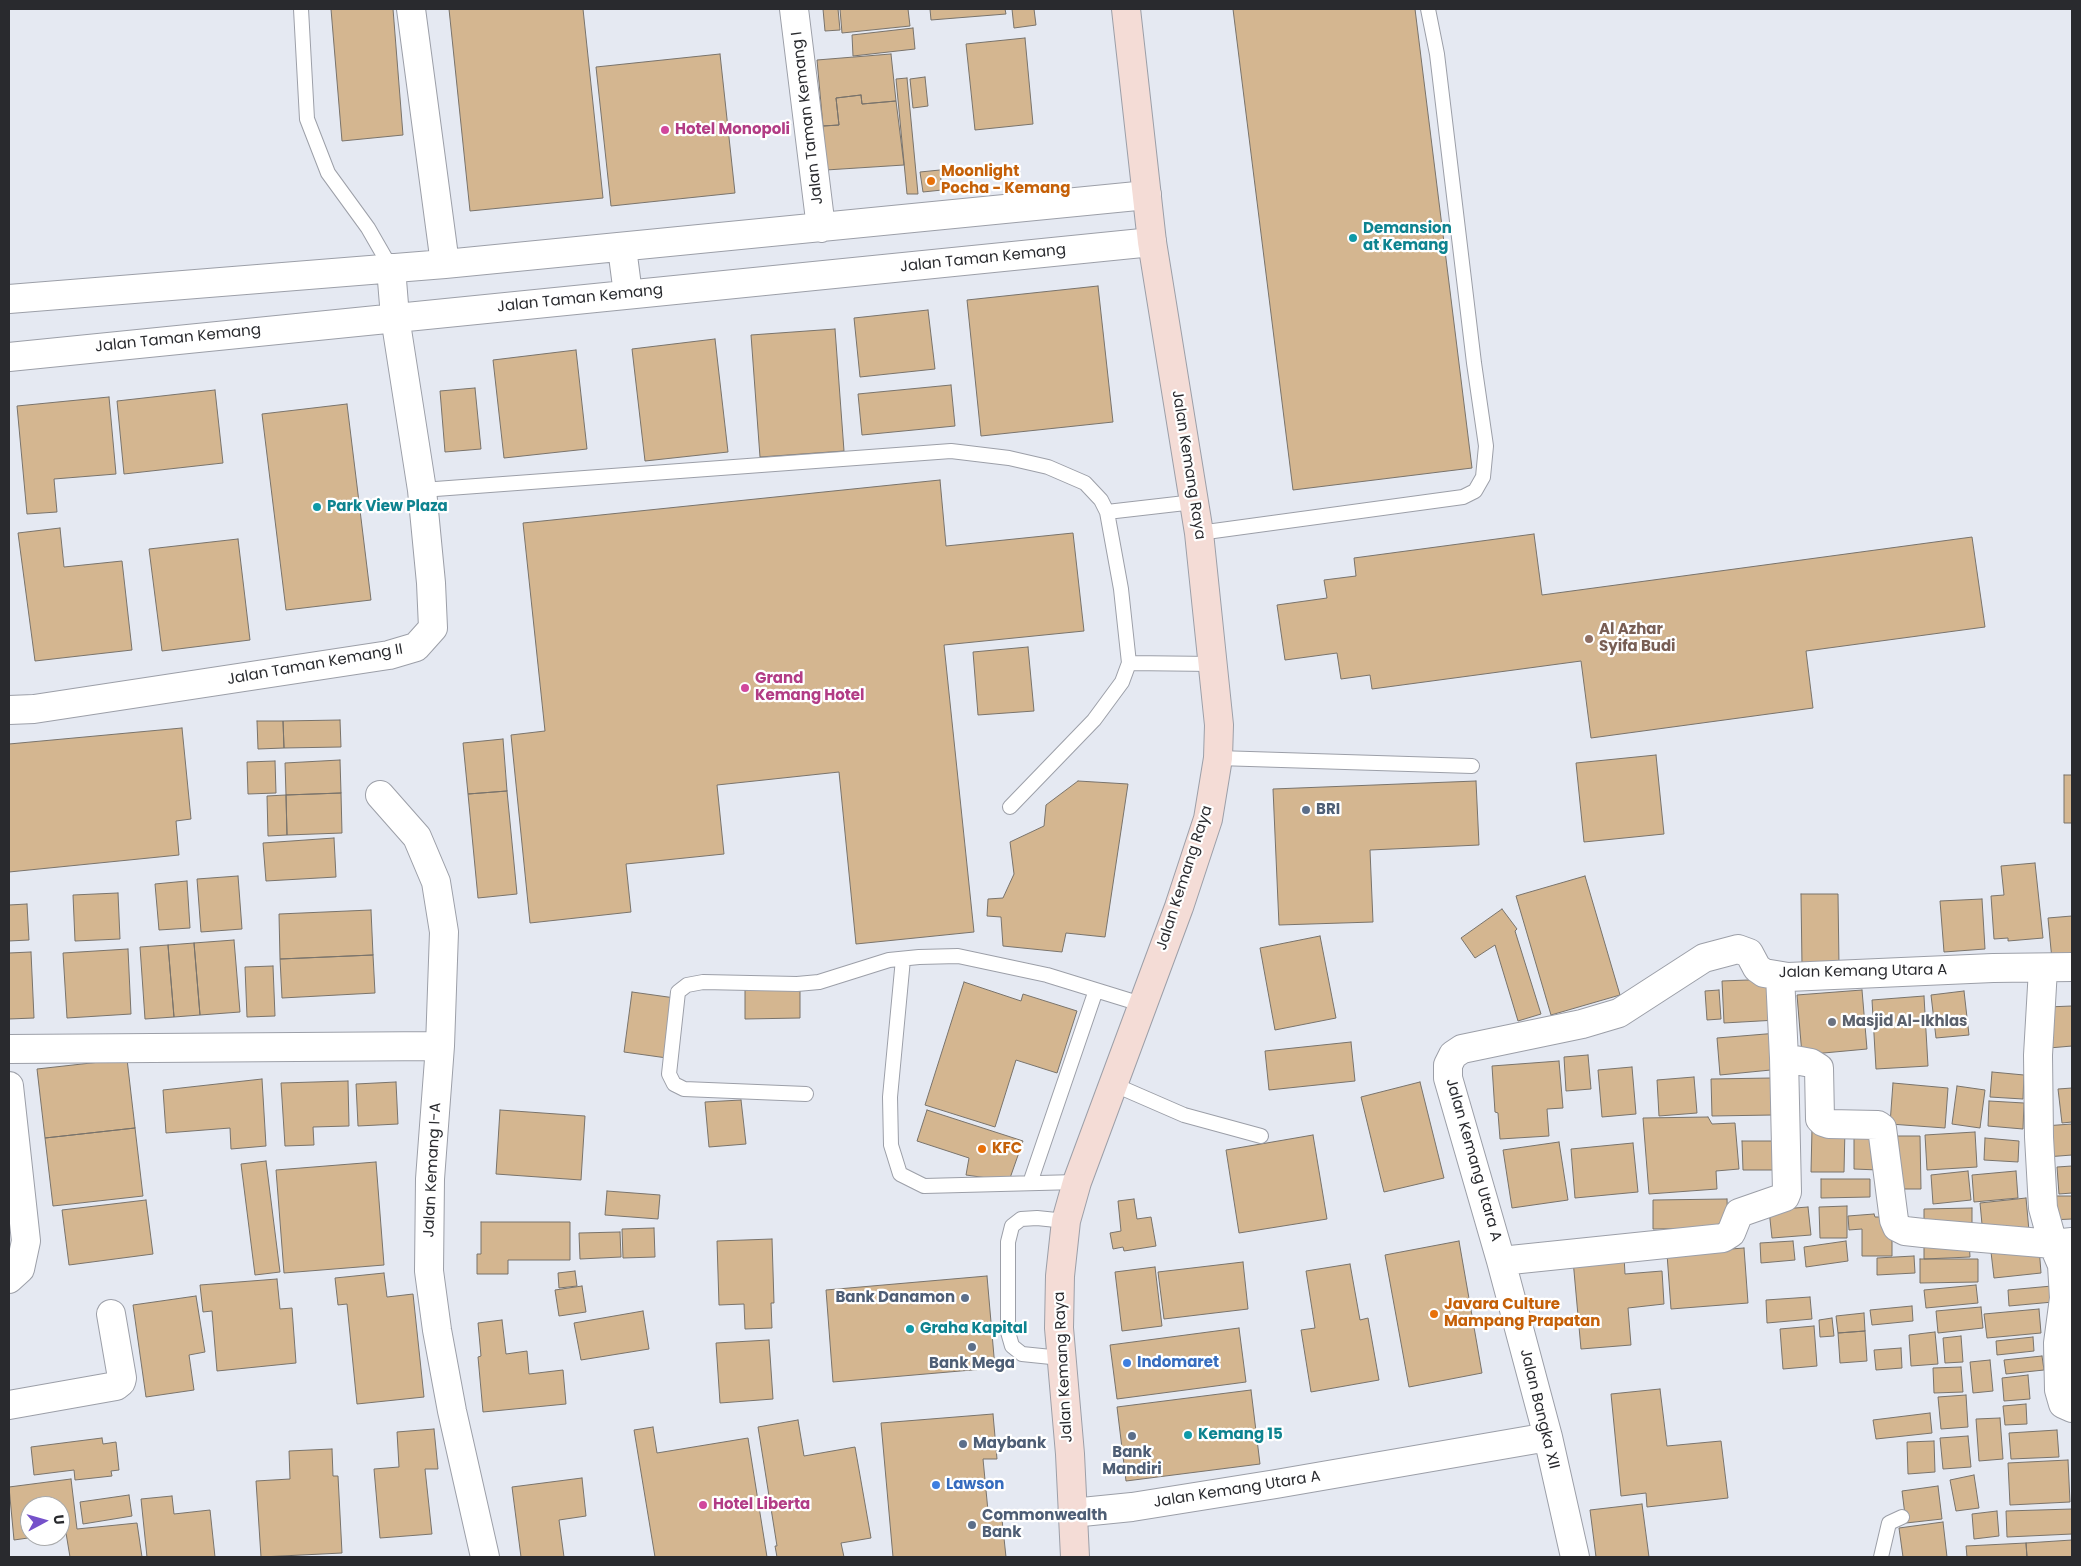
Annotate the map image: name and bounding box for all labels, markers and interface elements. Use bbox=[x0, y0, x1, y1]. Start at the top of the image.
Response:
street label: Jalan Taman Kemang I bbox=[788, 30, 828, 206]
place label: Hotel Monopoli bbox=[675, 121, 790, 139]
marker: Hotel Monopoli bbox=[659, 124, 671, 136]
place label: Moonlight Pocha - Kemang bbox=[941, 163, 1070, 198]
marker: Moonlight Pocha - Kemang bbox=[925, 175, 937, 187]
place label: Demansion at Kemang bbox=[1363, 220, 1452, 255]
marker: Demansion at Kemang bbox=[1347, 232, 1359, 244]
street label: Jalan Taman Kemang bbox=[899, 241, 1067, 277]
street label: Jalan Taman Kemang bbox=[496, 281, 664, 317]
street label: Jalan Taman Kemang bbox=[94, 321, 262, 357]
street label: Jalan Kemang Raya bbox=[1167, 389, 1209, 541]
place label: Park View Plaza bbox=[327, 498, 448, 516]
marker: Park View Plaza bbox=[311, 501, 323, 513]
place label: Al Azhar Syifa Budi bbox=[1599, 621, 1675, 656]
marker: Al Azhar Syifa Budi bbox=[1583, 633, 1595, 645]
street label: Jalan Taman Kemang II bbox=[226, 641, 404, 689]
place label: Grand Kemang Hotel bbox=[755, 670, 865, 705]
marker: Grand Kemang Hotel bbox=[739, 682, 751, 694]
place label: BRI bbox=[1316, 801, 1340, 819]
street label: Jalan Kemang Raya bbox=[1153, 803, 1217, 953]
marker: BRI bbox=[1300, 804, 1312, 816]
street label: Jalan Kemang Utara A bbox=[1778, 962, 1948, 982]
place label: Masjid Al-Ikhlas bbox=[1842, 1013, 1967, 1031]
marker: Masjid Al-Ikhlas bbox=[1826, 1016, 1838, 1028]
street label: Jalan Kemang Utara A bbox=[1441, 1076, 1505, 1244]
street label: Jalan Kemang I-A bbox=[420, 1102, 446, 1238]
place label: KFC bbox=[992, 1140, 1022, 1158]
marker: KFC bbox=[976, 1143, 988, 1155]
place label: Bank Danamon bbox=[835, 1289, 955, 1307]
street label: Jalan Kemang Raya bbox=[1051, 1291, 1077, 1443]
marker: Bank Danamon bbox=[959, 1292, 971, 1304]
place label: Javara Culture Mampang Prapatan bbox=[1444, 1296, 1600, 1331]
marker: Javara Culture Mampang Prapatan bbox=[1428, 1308, 1440, 1320]
place label: Graha Kapital bbox=[920, 1320, 1027, 1338]
marker: Graha Kapital bbox=[904, 1323, 916, 1335]
marker: Bank Mega bbox=[966, 1341, 978, 1353]
street label: Jalan Bangka XII bbox=[1515, 1347, 1563, 1471]
place label: Indomaret bbox=[1137, 1354, 1219, 1372]
place label: Bank Mega bbox=[929, 1355, 1015, 1373]
marker: Indomaret bbox=[1121, 1357, 1133, 1369]
place label: Kemang 15 bbox=[1198, 1426, 1283, 1444]
marker: Kemang 15 bbox=[1182, 1429, 1194, 1441]
marker: Bank Mandiri bbox=[1126, 1430, 1138, 1442]
place label: Maybank bbox=[973, 1435, 1046, 1453]
marker: Maybank bbox=[957, 1438, 969, 1450]
place label: Bank Mandiri bbox=[1102, 1444, 1162, 1479]
street label: Jalan Kemang Utara A bbox=[1152, 1468, 1322, 1512]
place label: Lawson bbox=[946, 1476, 1004, 1494]
marker: Lawson bbox=[930, 1479, 942, 1491]
north arrow bbox=[20, 1496, 70, 1546]
place label: Hotel Liberta bbox=[713, 1496, 810, 1514]
marker: Hotel Liberta bbox=[697, 1499, 709, 1511]
place label: Commonwealth Bank bbox=[982, 1507, 1107, 1542]
text: U bbox=[48, 1514, 69, 1525]
marker: Commonwealth Bank bbox=[966, 1519, 978, 1531]

